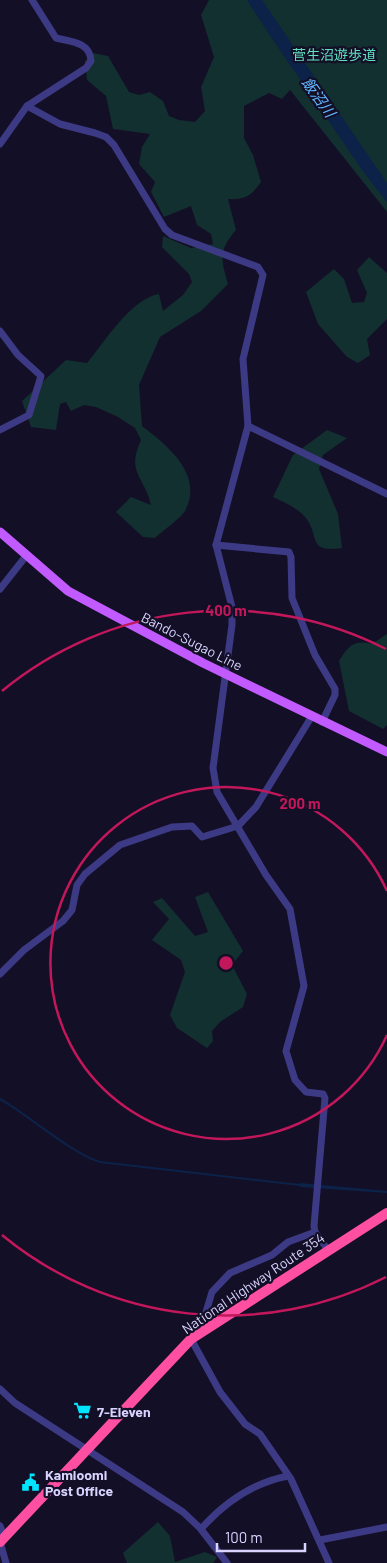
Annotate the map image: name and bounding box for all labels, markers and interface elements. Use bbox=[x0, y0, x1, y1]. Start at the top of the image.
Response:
park label: 菅生沼遊歩道 bbox=[292, 46, 376, 63]
water label: 飯沼川 bbox=[298, 74, 341, 122]
text: 400 m bbox=[205, 601, 247, 619]
street label: Bando-Sugao Line bbox=[139, 608, 245, 674]
text: 200 m bbox=[279, 794, 321, 812]
centre of rings bbox=[217, 954, 235, 972]
street label: National Highway Route 354 bbox=[178, 1229, 328, 1337]
supermarket icon: 7-Eleven bbox=[73, 1401, 93, 1421]
place label: 7-Eleven bbox=[97, 1403, 151, 1420]
place label: Kamioomi Post Office bbox=[45, 1466, 114, 1499]
public building icon: Kamioomi Post Office bbox=[21, 1472, 41, 1492]
scale bar bbox=[217, 1520, 304, 1552]
text: 100 m bbox=[225, 1528, 263, 1546]

